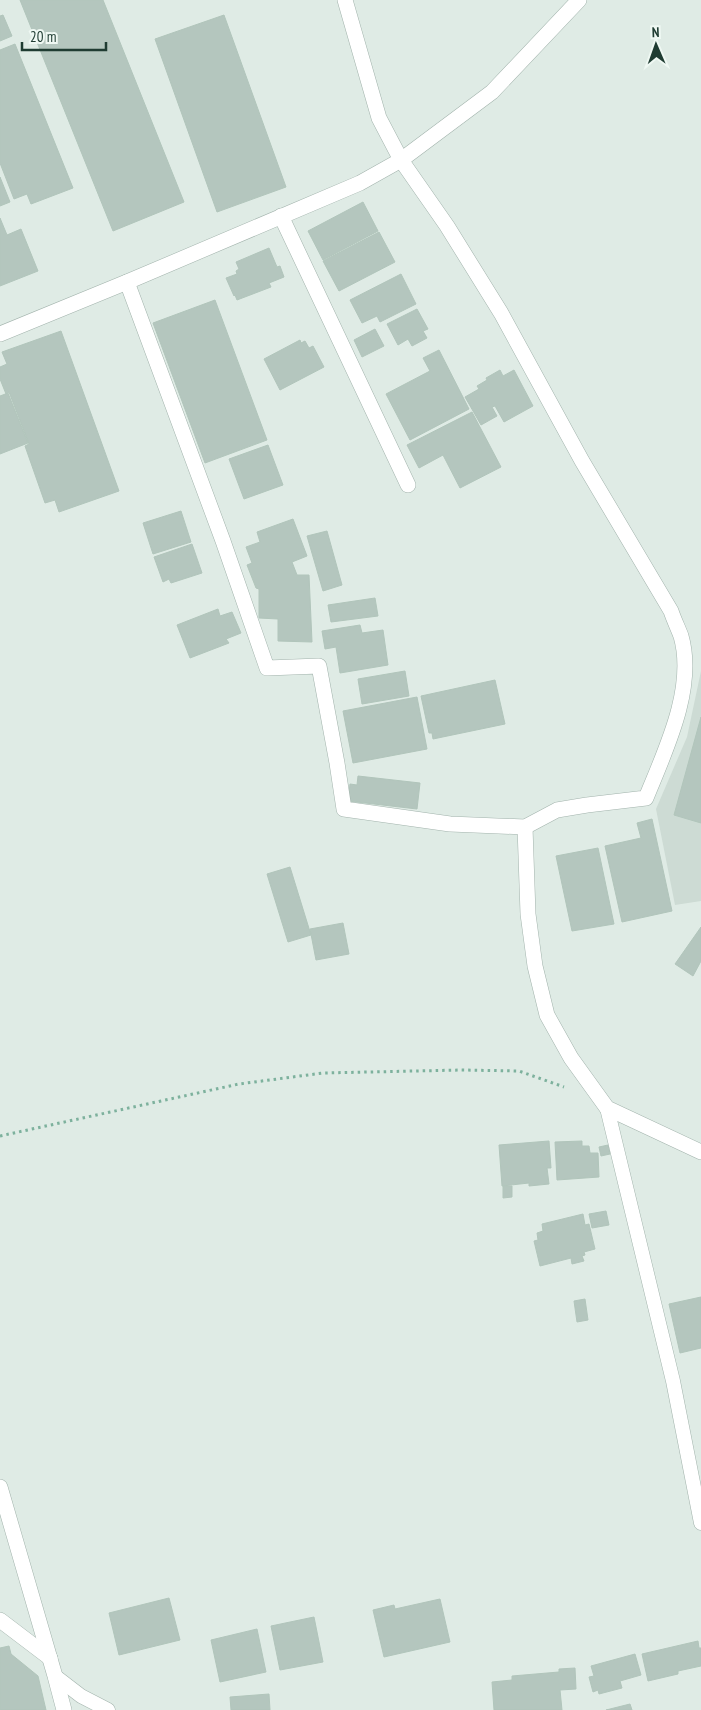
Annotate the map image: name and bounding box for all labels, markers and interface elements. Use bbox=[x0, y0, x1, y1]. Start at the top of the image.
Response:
scale bar bbox=[22, 20, 106, 52]
north arrow bbox=[631, 20, 681, 70]
text: N bbox=[651, 23, 660, 41]
text: 20 m bbox=[30, 27, 56, 46]

